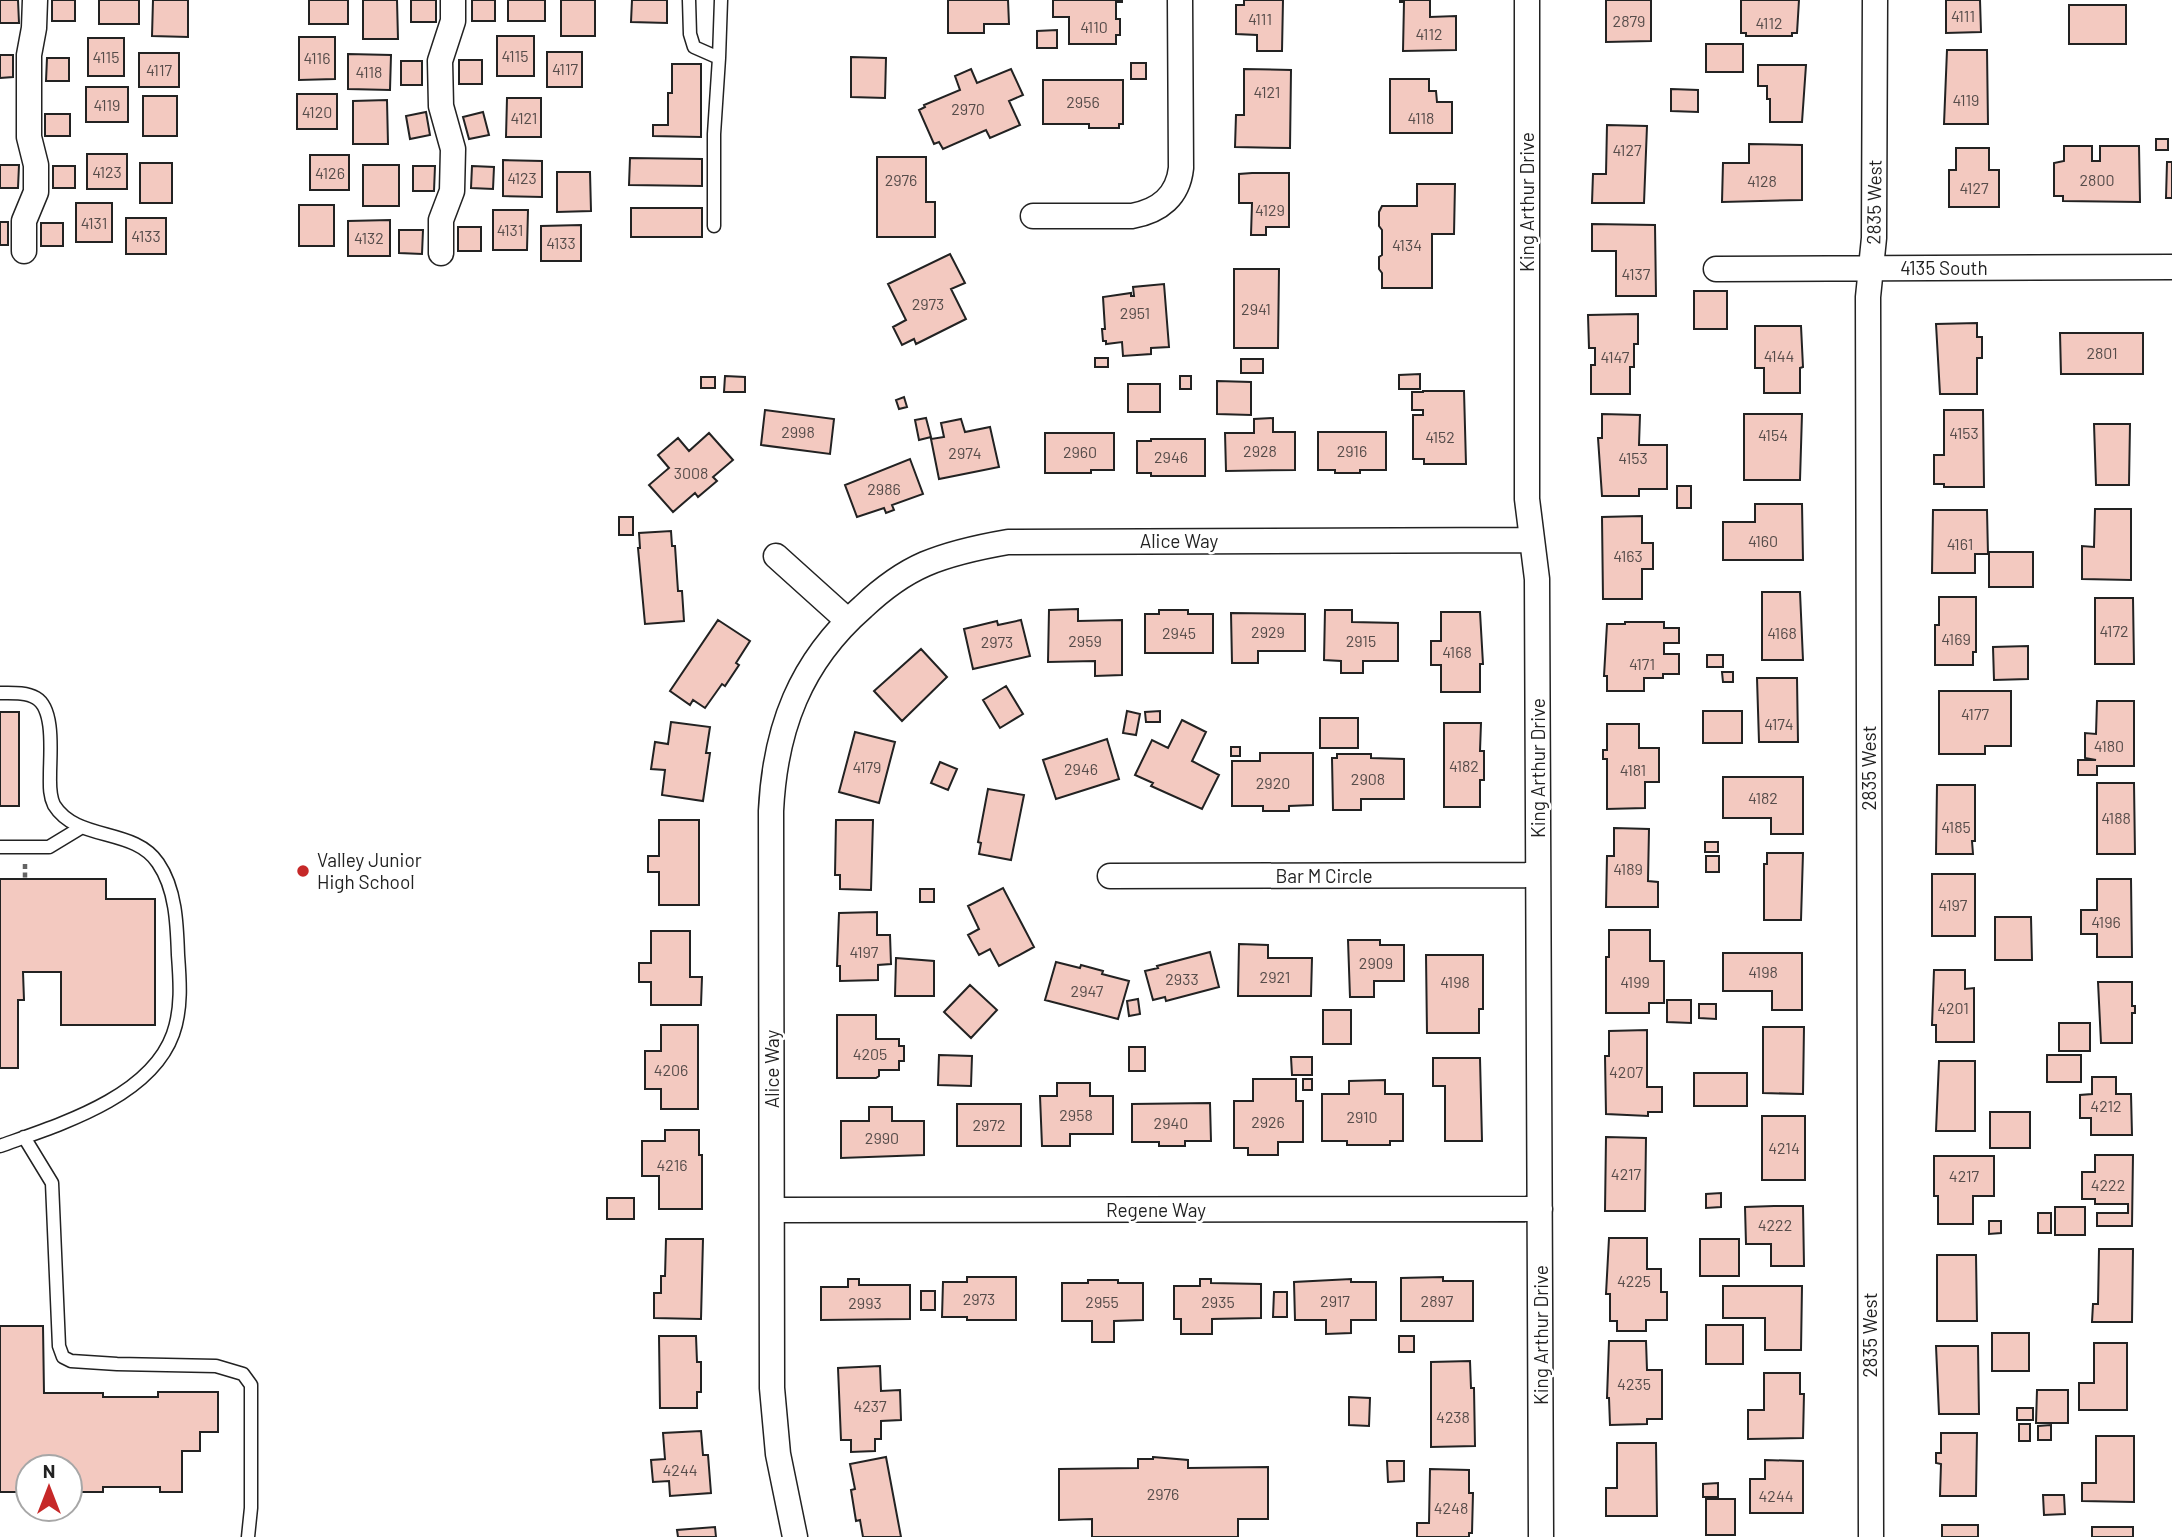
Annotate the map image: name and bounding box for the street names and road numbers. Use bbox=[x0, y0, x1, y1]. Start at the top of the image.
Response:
street label: King Arthur Drive bbox=[1515, 132, 1538, 272]
street label: 2835 West bbox=[1861, 159, 1886, 245]
street label: 4135 South bbox=[1900, 256, 1988, 279]
street label: Alice Way bbox=[1140, 529, 1219, 552]
street label: King Arthur Drive bbox=[1526, 698, 1549, 838]
street label: 2835 West bbox=[1857, 725, 1880, 811]
street label: Bar M Circle bbox=[1275, 864, 1373, 887]
street label: Alice Way bbox=[760, 1029, 783, 1108]
street label: Regene Way bbox=[1106, 1198, 1206, 1221]
street label: King Arthur Drive bbox=[1529, 1265, 1552, 1405]
street label: 2835 West bbox=[1858, 1292, 1881, 1378]

